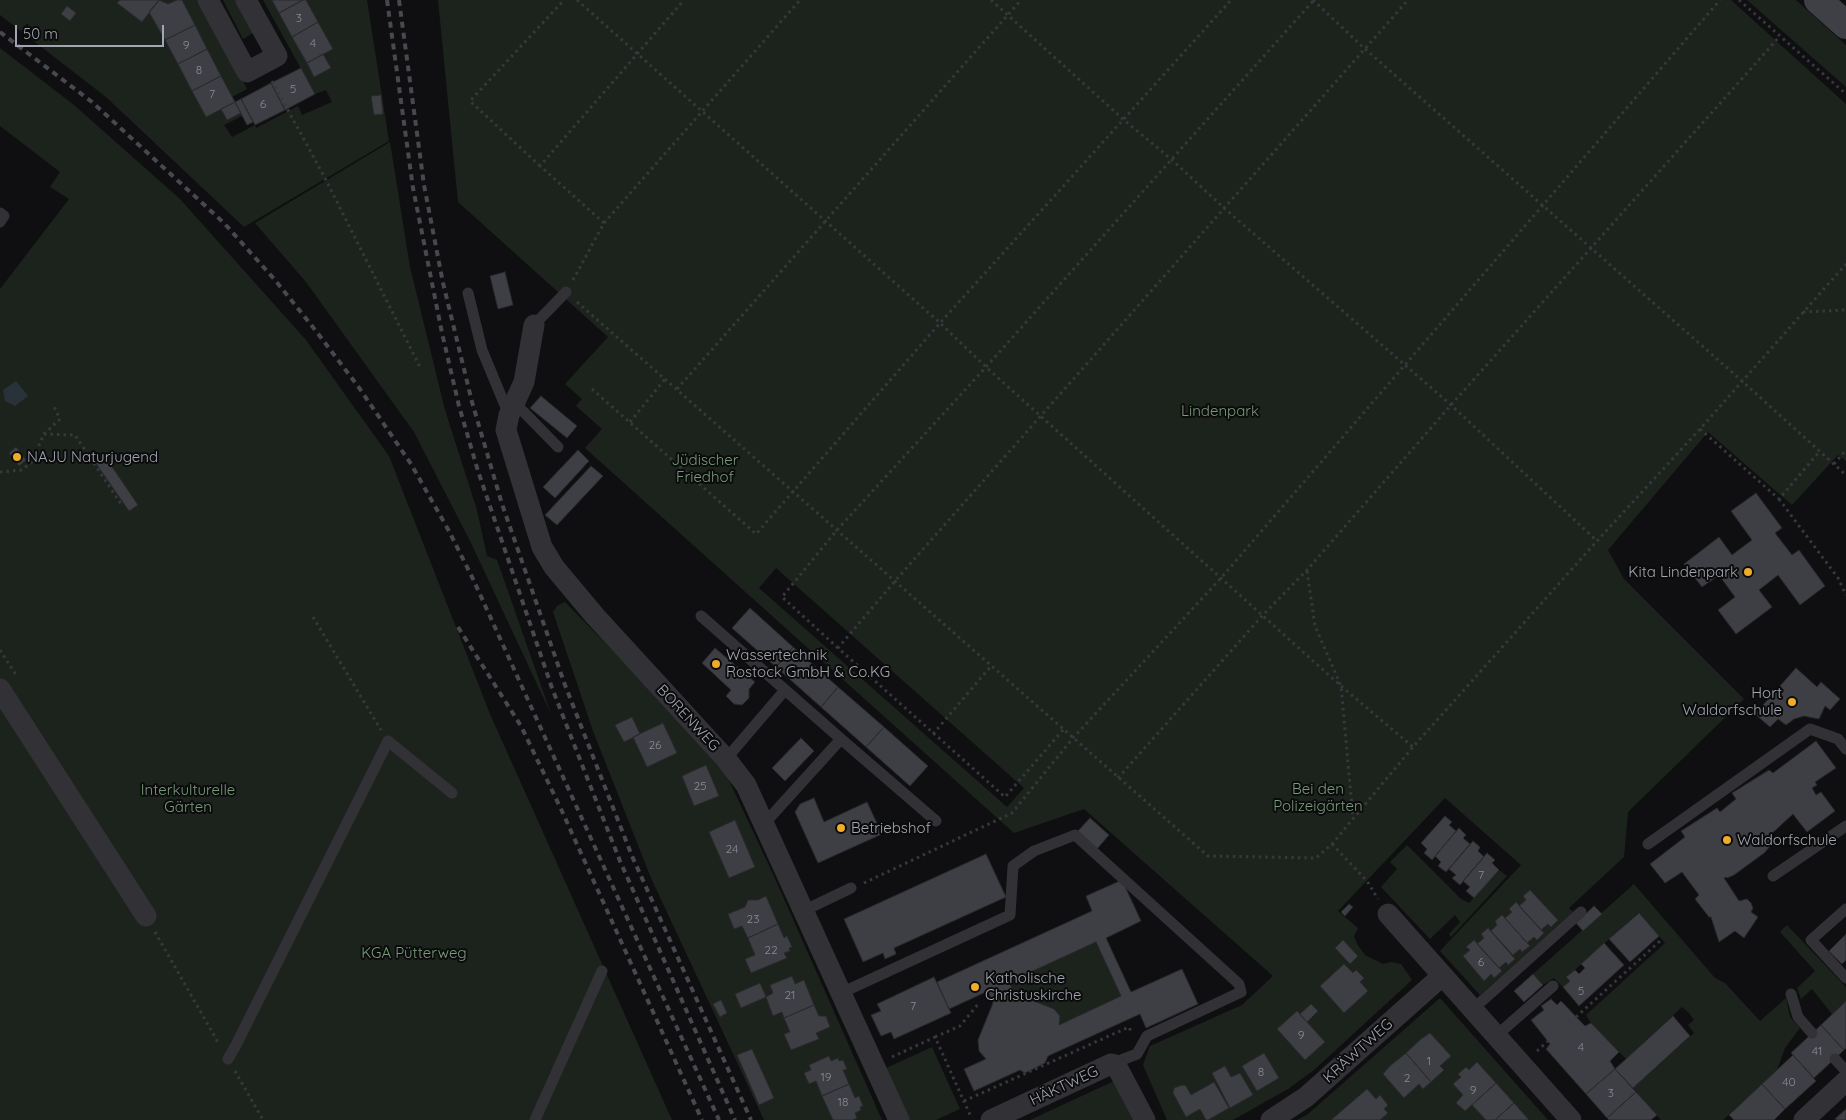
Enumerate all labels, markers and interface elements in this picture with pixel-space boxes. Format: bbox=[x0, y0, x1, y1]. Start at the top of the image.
house number: 3 bbox=[296, 11, 302, 25]
scale bar bbox=[18, 15, 166, 47]
text: 50 m bbox=[23, 24, 58, 43]
house number: 4 bbox=[310, 36, 316, 50]
house number: 9 bbox=[183, 38, 189, 52]
house number: 8 bbox=[196, 63, 202, 77]
house number: 5 bbox=[290, 82, 296, 96]
house number: 7 bbox=[209, 87, 215, 101]
house number: 6 bbox=[260, 97, 266, 111]
park label: Lindenpark bbox=[1181, 402, 1259, 420]
place label: NAJU Naturjugend bbox=[27, 448, 158, 466]
marker: NAJU Naturjugend bbox=[11, 451, 23, 463]
park label: Jüdischer Friedhof bbox=[672, 451, 738, 486]
place label: Kita Lindenpark bbox=[1628, 563, 1738, 581]
marker: Kita Lindenpark bbox=[1742, 566, 1754, 578]
place label: Wassertechnik Rostock GmbH & Co.KG bbox=[726, 646, 890, 681]
marker: Wassertechnik Rostock GmbH & Co.KG bbox=[710, 658, 722, 670]
street label: BORENWEG bbox=[653, 681, 723, 755]
place label: Hort Waldorfschule bbox=[1682, 684, 1782, 719]
marker: Hort Waldorfschule bbox=[1786, 696, 1798, 708]
house number: 26 bbox=[648, 738, 662, 752]
house number: 25 bbox=[693, 779, 707, 793]
park label: Bei den Polizeigärten bbox=[1273, 780, 1363, 815]
park label: Interkulturelle Gärten bbox=[141, 781, 235, 816]
place label: Betriebshof bbox=[851, 819, 931, 837]
marker: Betriebshof bbox=[835, 822, 847, 834]
place label: Waldorfschule bbox=[1737, 831, 1837, 849]
marker: Waldorfschule bbox=[1721, 834, 1733, 846]
house number: 24 bbox=[726, 842, 738, 856]
house number: 7 bbox=[1478, 868, 1484, 882]
house number: 23 bbox=[747, 912, 759, 926]
house number: 22 bbox=[764, 943, 778, 957]
park label: KGA Pütterweg bbox=[361, 944, 467, 962]
house number: 6 bbox=[1478, 955, 1484, 969]
place label: Katholische Christuskirche bbox=[985, 969, 1081, 1004]
marker: Katholische Christuskirche bbox=[969, 981, 981, 993]
house number: 5 bbox=[1578, 984, 1584, 998]
house number: 21 bbox=[784, 988, 796, 1002]
house number: 7 bbox=[910, 999, 916, 1013]
street label: KRÄWTWEG bbox=[1320, 1015, 1396, 1087]
house number: 9 bbox=[1298, 1028, 1304, 1042]
house number: 4 bbox=[1578, 1040, 1584, 1054]
house number: 41 bbox=[1812, 1044, 1822, 1058]
house number: 1 bbox=[1427, 1054, 1431, 1068]
street label: HÄKTWEG bbox=[1027, 1062, 1101, 1110]
house number: 8 bbox=[1258, 1065, 1264, 1079]
house number: 19 bbox=[820, 1070, 832, 1084]
house number: 2 bbox=[1404, 1071, 1410, 1085]
house number: 40 bbox=[1782, 1075, 1796, 1089]
house number: 9 bbox=[1470, 1083, 1476, 1097]
house number: 3 bbox=[1608, 1086, 1614, 1100]
house number: 18 bbox=[838, 1095, 848, 1109]

